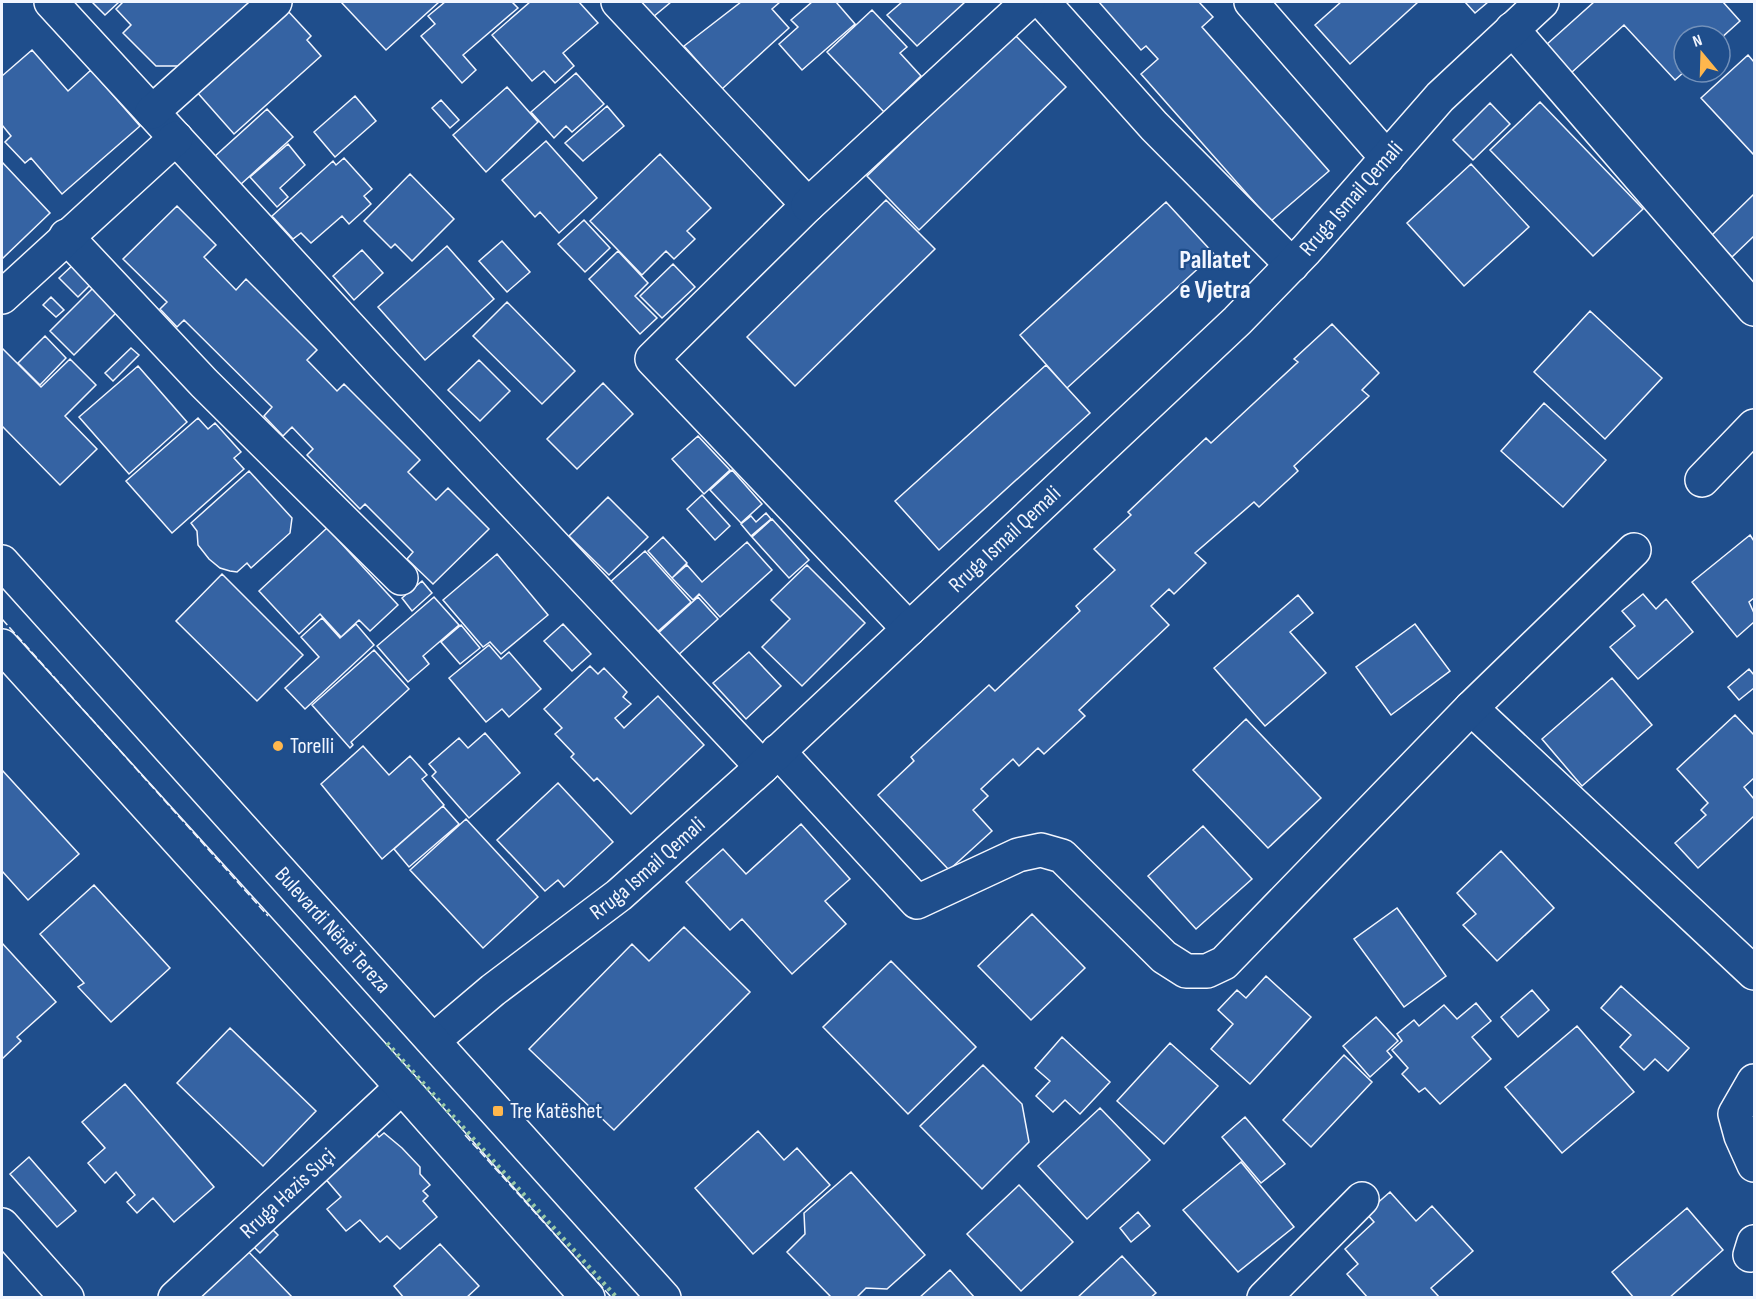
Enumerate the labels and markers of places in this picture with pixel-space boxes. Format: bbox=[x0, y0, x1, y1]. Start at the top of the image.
place label: Torelli bbox=[290, 733, 334, 760]
marker: Torelli bbox=[271, 739, 285, 753]
place label: Tre Katëshet bbox=[510, 1098, 602, 1125]
marker: Tre Katëshet bbox=[491, 1104, 505, 1118]

